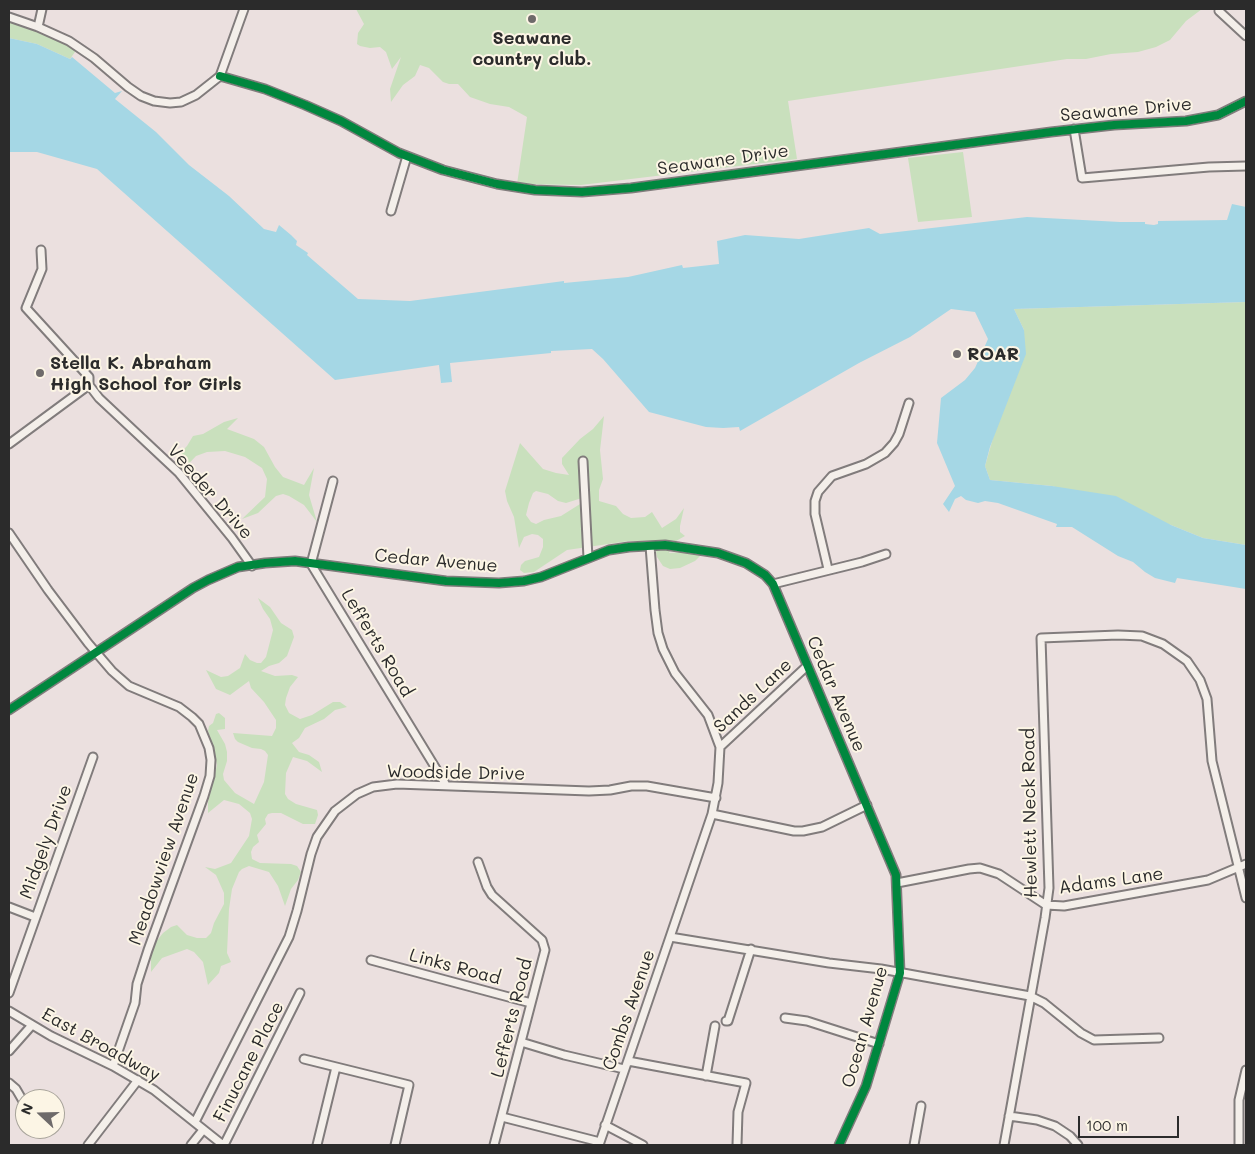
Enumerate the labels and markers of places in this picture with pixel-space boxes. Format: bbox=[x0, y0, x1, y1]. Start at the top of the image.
marker: Seawane country club. bbox=[526, 13, 538, 25]
place label: Seawane country club. bbox=[473, 27, 591, 70]
place label: ROAR bbox=[967, 343, 1019, 365]
marker: ROAR bbox=[951, 348, 963, 360]
place label: Stella K. Abraham High School for Girls bbox=[50, 352, 242, 394]
marker: Stella K. Abraham High School for Girls bbox=[34, 367, 46, 379]

